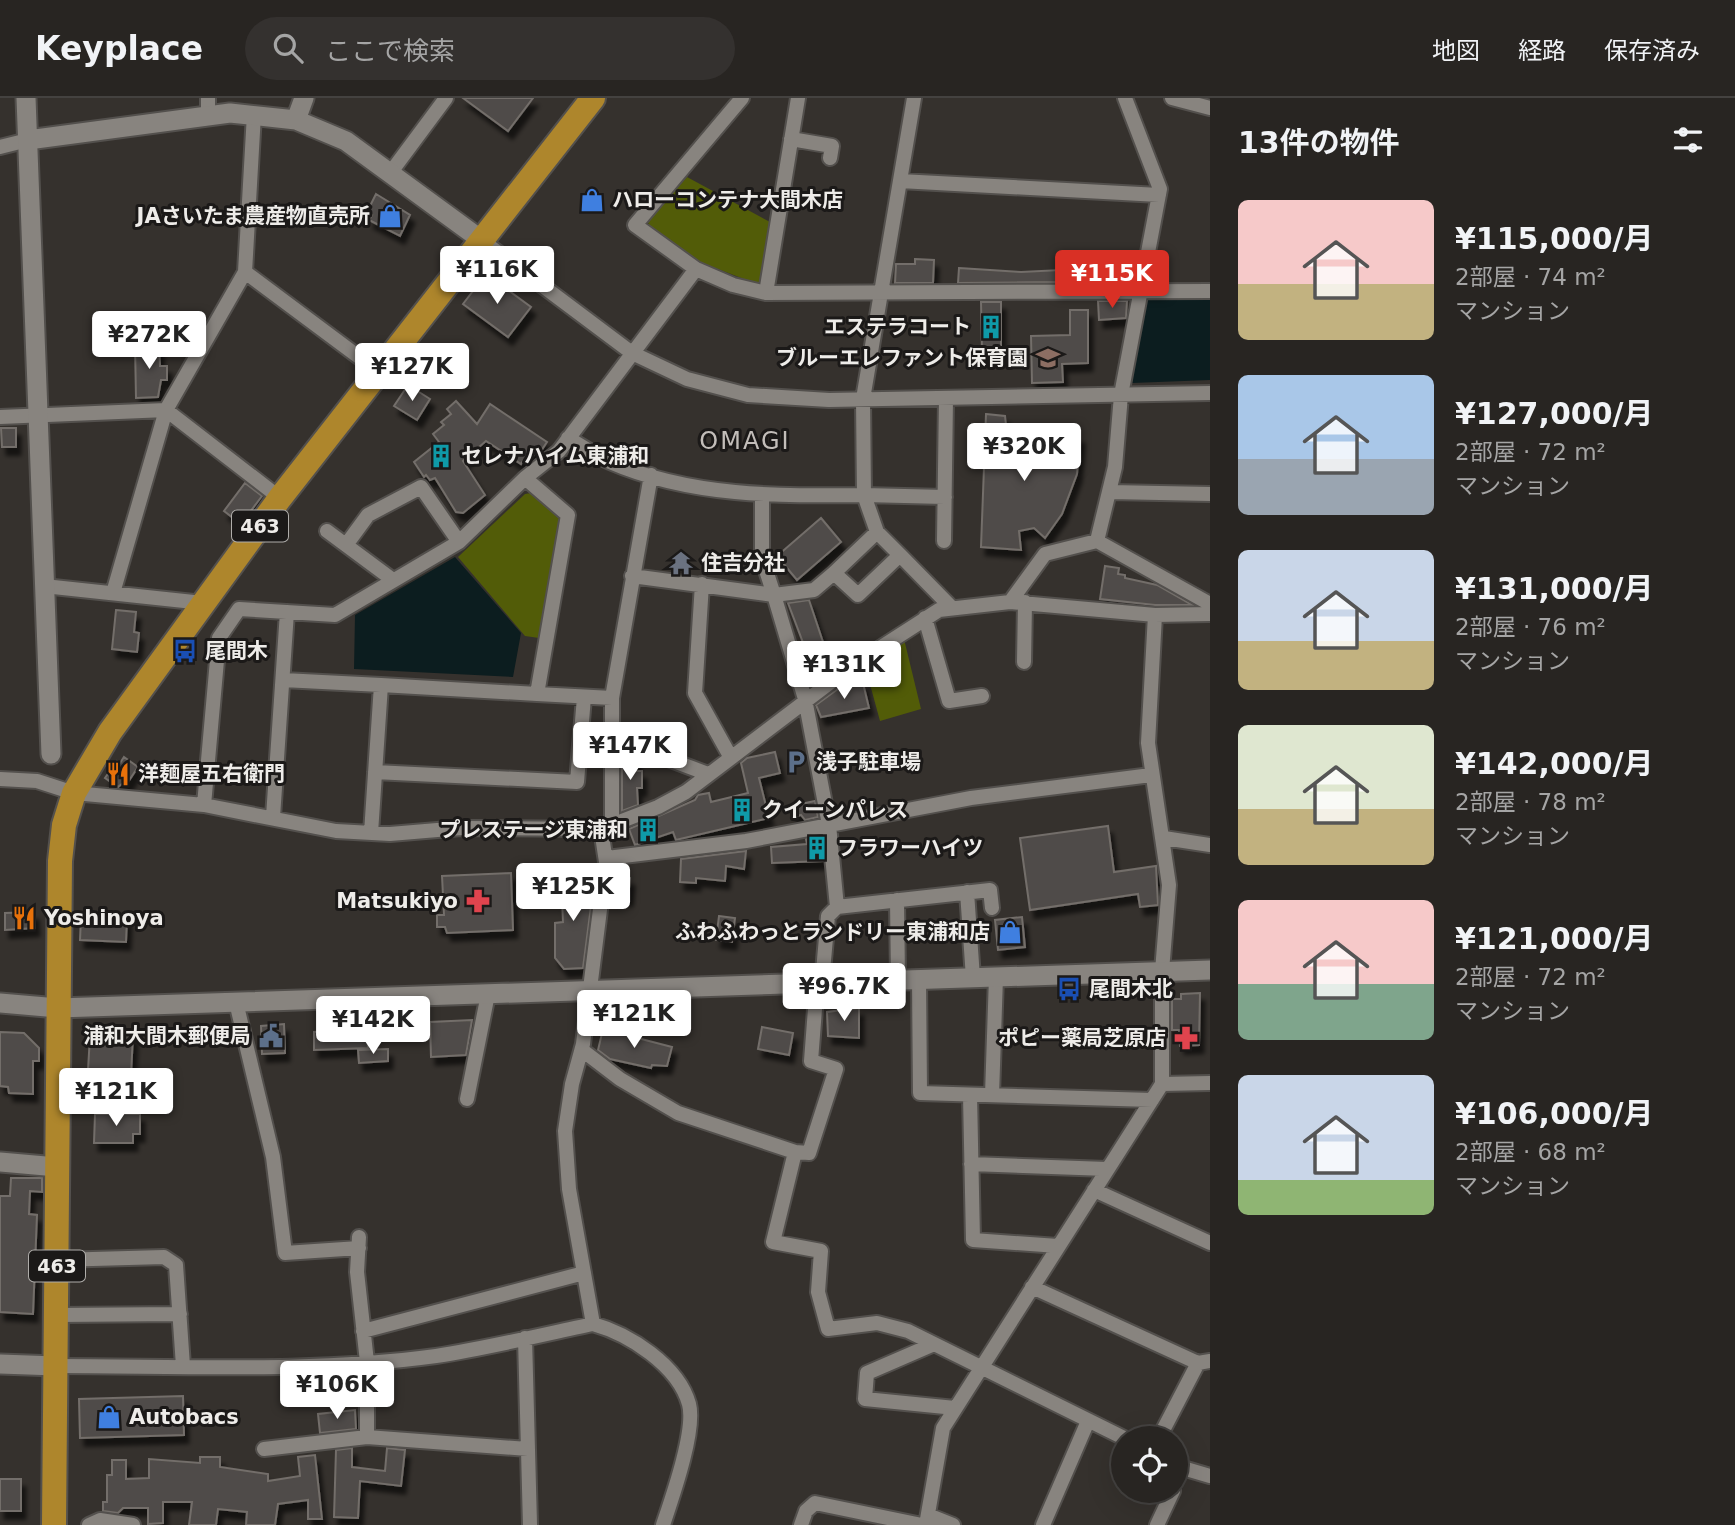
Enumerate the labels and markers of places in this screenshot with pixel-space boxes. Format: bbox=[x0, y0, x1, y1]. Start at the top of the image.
shop icon: ハローコンテナ大間木店 bbox=[578, 186, 606, 214]
place label: ハローコンテナ大間木店 bbox=[612, 188, 843, 212]
shop icon: JAさいたま農産物直売所 bbox=[376, 202, 404, 230]
place label: JAさいたま農産物直売所 bbox=[135, 204, 370, 228]
pin: ¥116K bbox=[448, 246, 546, 306]
pin: ¥115K bbox=[1063, 250, 1161, 310]
pin: ¥272K bbox=[100, 312, 198, 371]
building icon: エステラコート bbox=[977, 313, 1005, 341]
place label: エステラコート bbox=[824, 315, 971, 339]
pin: ¥127K bbox=[363, 344, 461, 403]
school or university icon: ブルーエレファント保育園 bbox=[1034, 344, 1062, 372]
place label: ブルーエレファント保育園 bbox=[776, 346, 1028, 370]
pin: ¥320K bbox=[975, 424, 1073, 483]
building icon: セレナハイム東浦和 bbox=[427, 442, 455, 470]
place label: セレナハイム東浦和 bbox=[461, 444, 649, 468]
temple icon: 住吉分社 bbox=[667, 549, 695, 577]
place label: 住吉分社 bbox=[701, 551, 785, 575]
bus stop icon: 尾間木 bbox=[171, 637, 199, 665]
place label: 尾間木 bbox=[205, 639, 268, 663]
pin: ¥131K bbox=[795, 642, 893, 701]
pin: ¥147K bbox=[581, 722, 679, 782]
parking icon: 浅子駐車場 bbox=[782, 748, 810, 776]
place label: 浅子駐車場 bbox=[816, 750, 921, 774]
restaurant icon: 洋麺屋五右衛門 bbox=[104, 760, 132, 788]
place label: 洋麺屋五右衛門 bbox=[138, 762, 285, 786]
building icon: クイーンパレス bbox=[728, 796, 756, 824]
place label: クイーンパレス bbox=[762, 798, 908, 822]
building icon: プレステージ東浦和 bbox=[634, 816, 662, 844]
place label: プレステージ東浦和 bbox=[439, 818, 628, 842]
building icon: フラワーハイツ bbox=[803, 834, 831, 862]
place label: フラワーハイツ bbox=[837, 836, 983, 860]
pin: ¥125K bbox=[524, 864, 622, 923]
pharmacy icon: Matsukiyo bbox=[464, 887, 492, 915]
place label: Matsukiyo bbox=[336, 889, 458, 913]
restaurant icon: Yoshinoya bbox=[10, 904, 38, 932]
place label: Yoshinoya bbox=[43, 906, 164, 930]
shop icon: ふわふわっとランドリー東浦和店 bbox=[996, 918, 1024, 946]
place label: ふわふわっとランドリー東浦和店 bbox=[675, 920, 990, 944]
pin: ¥96.7K bbox=[787, 964, 901, 1023]
bus stop icon: 尾間木北 bbox=[1055, 975, 1083, 1003]
place label: 尾間木北 bbox=[1089, 977, 1173, 1001]
pin: ¥121K bbox=[585, 990, 683, 1050]
pin: ¥142K bbox=[324, 996, 422, 1056]
public building icon: 浦和大間木郵便局 bbox=[257, 1022, 285, 1050]
place label: 浦和大間木郵便局 bbox=[83, 1024, 251, 1048]
pharmacy icon: ポピー薬局芝原店 bbox=[1172, 1024, 1200, 1052]
place label: ポピー薬局芝原店 bbox=[998, 1026, 1166, 1050]
pin: ¥121K bbox=[67, 1068, 165, 1128]
pin: ¥106K bbox=[288, 1362, 386, 1421]
shop icon: Autobacs bbox=[95, 1403, 123, 1431]
place label: Autobacs bbox=[129, 1405, 239, 1429]

